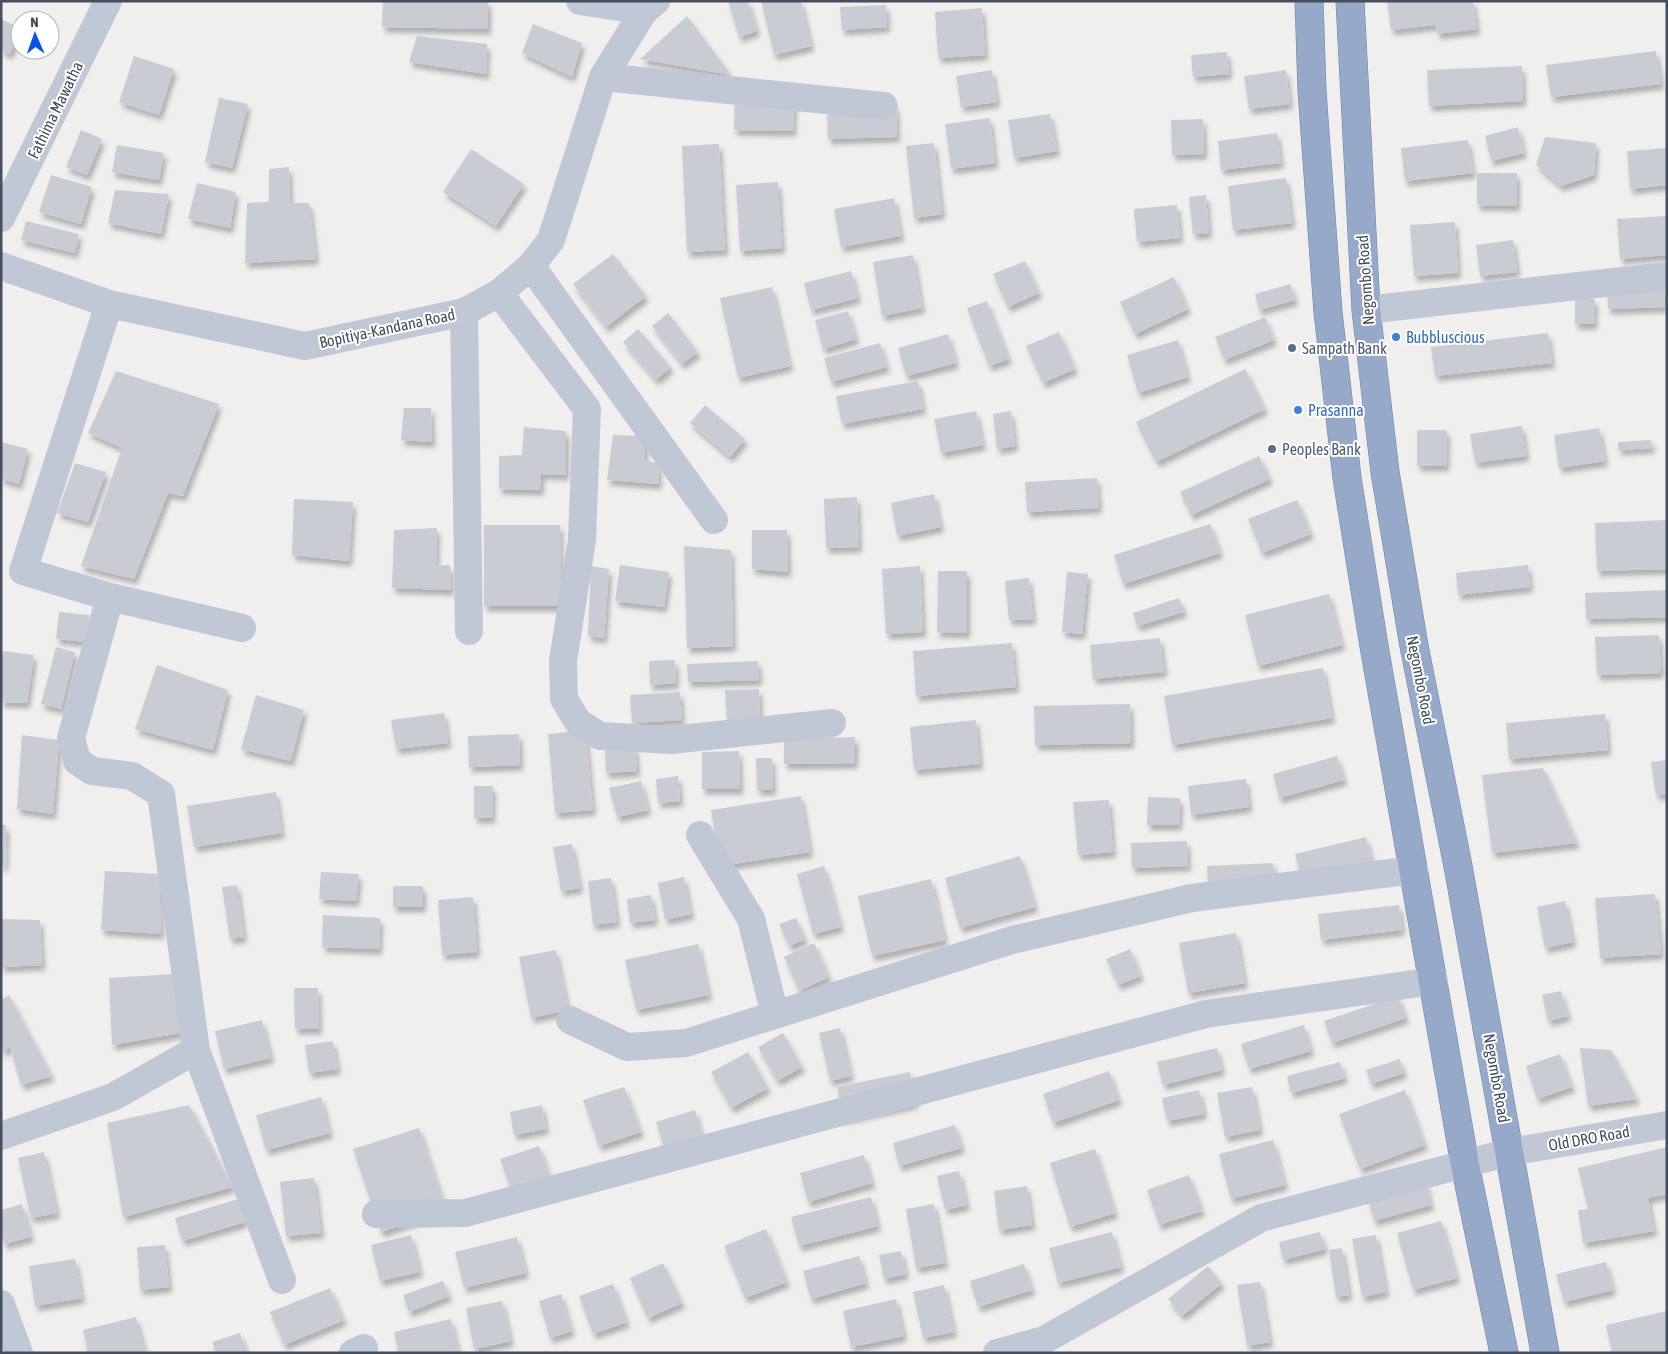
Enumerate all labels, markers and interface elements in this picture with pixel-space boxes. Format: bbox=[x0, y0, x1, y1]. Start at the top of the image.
north arrow bbox=[10, 10, 60, 60]
text: N bbox=[30, 14, 39, 30]
street label: Fathima Mawatha bbox=[24, 59, 86, 161]
street label: Negombo Road bbox=[1353, 234, 1378, 326]
street label: Bopitiya-Kandana Road bbox=[318, 305, 457, 352]
place label: Bubbluscious bbox=[1406, 328, 1485, 346]
marker: Bubbluscious bbox=[1390, 331, 1402, 343]
place label: Sampath Bank bbox=[1302, 339, 1387, 358]
marker: Sampath Bank bbox=[1286, 342, 1298, 354]
place label: Prasanna bbox=[1308, 401, 1364, 419]
marker: Prasanna bbox=[1292, 404, 1304, 416]
place label: Peoples Bank bbox=[1282, 440, 1361, 459]
marker: Peoples Bank bbox=[1266, 443, 1278, 455]
street label: Negombo Road bbox=[1403, 634, 1438, 726]
street label: Negombo Road bbox=[1479, 1032, 1514, 1124]
street label: Old DRO Road bbox=[1547, 1122, 1631, 1154]

